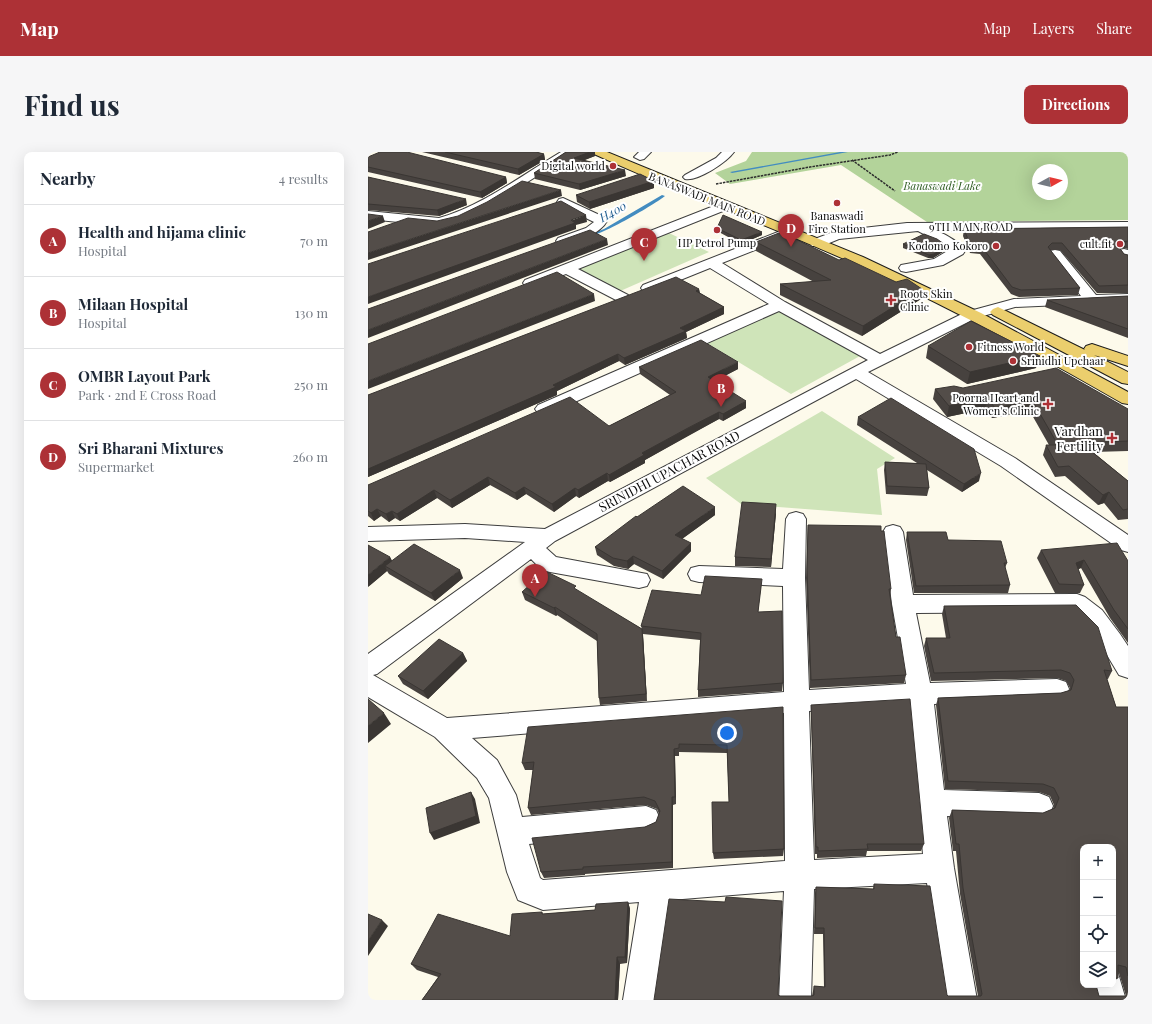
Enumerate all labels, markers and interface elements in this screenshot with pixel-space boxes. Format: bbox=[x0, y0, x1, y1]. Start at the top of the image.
text: Map bbox=[20, 15, 59, 41]
text: Map bbox=[983, 19, 1011, 38]
text: Layers bbox=[1033, 19, 1074, 38]
text: Share bbox=[1096, 19, 1132, 38]
button: Directions bbox=[1024, 85, 1128, 124]
text: Find us bbox=[24, 86, 120, 123]
place label: Digital world bbox=[541, 158, 606, 173]
marker: Digital world bbox=[608, 161, 618, 171]
north arrow bbox=[1032, 164, 1068, 200]
text: Nearby bbox=[40, 167, 95, 189]
street label: BANASWADI MAIN ROAD bbox=[647, 168, 768, 229]
text: 4 results bbox=[279, 170, 328, 187]
park label: Banaswadi Lake bbox=[903, 178, 981, 193]
water label: H400 bbox=[595, 197, 629, 226]
marker: Banaswadi Fire Station bbox=[832, 198, 842, 208]
place label: Banaswadi Fire Station bbox=[808, 208, 866, 236]
pin: D bbox=[778, 214, 804, 247]
street label: 9TH MAIN ROAD bbox=[929, 219, 1013, 234]
text: Health and hijama clinic bbox=[78, 222, 246, 242]
marker: HP Petrol Pump bbox=[712, 225, 722, 235]
pin: C bbox=[631, 228, 657, 261]
text: A bbox=[49, 232, 57, 249]
text: 70 m bbox=[300, 232, 328, 249]
place label: HP Petrol Pump bbox=[678, 235, 756, 250]
place label: cult.fit bbox=[1080, 236, 1112, 251]
place label: Kodomo Kokoro bbox=[908, 238, 988, 253]
marker: cult.fit bbox=[1115, 239, 1125, 249]
marker: Kodomo Kokoro bbox=[991, 241, 1001, 251]
text: Hospital bbox=[78, 242, 127, 259]
place label: Roots Skin Clinic bbox=[900, 286, 953, 314]
text: Milaan Hospital bbox=[78, 294, 188, 314]
marker: Roots Skin Clinic bbox=[885, 294, 897, 306]
text: B bbox=[49, 304, 57, 321]
text: 130 m bbox=[295, 304, 328, 321]
text: Hospital bbox=[78, 314, 127, 331]
place label: Fitness World bbox=[977, 339, 1045, 354]
marker: Fitness World bbox=[964, 342, 974, 352]
place label: Srinidhi Upchaar bbox=[1021, 353, 1105, 368]
marker: Srinidhi Upchaar bbox=[1008, 356, 1018, 366]
text: OMBR Layout Park bbox=[78, 366, 211, 386]
pin: B bbox=[708, 374, 734, 407]
text: C bbox=[48, 376, 58, 393]
text: 250 m bbox=[294, 376, 328, 393]
text: Park · 2nd E Cross Road bbox=[78, 386, 216, 403]
place label: Poorna Heart and Women's Clinic bbox=[952, 390, 1040, 418]
marker: Poorna Heart and Women's Clinic bbox=[1042, 398, 1054, 410]
place label: Vardhan Fertility bbox=[1053, 422, 1103, 454]
street label: SRINIDHI UPACHAR ROAD bbox=[595, 426, 742, 515]
marker: Vardhan Fertility bbox=[1106, 432, 1118, 444]
text: Sri Bharani Mixtures bbox=[78, 438, 223, 458]
text: D bbox=[48, 448, 58, 465]
text: 260 m bbox=[292, 448, 328, 465]
text: Supermarket bbox=[78, 458, 154, 475]
pin: A bbox=[522, 564, 548, 597]
your location bbox=[717, 723, 737, 743]
map controls bbox=[1080, 844, 1116, 988]
button: + bbox=[1080, 844, 1116, 880]
button: − bbox=[1080, 880, 1116, 916]
button: locate bbox=[1080, 916, 1116, 952]
button: layers bbox=[1080, 952, 1116, 988]

